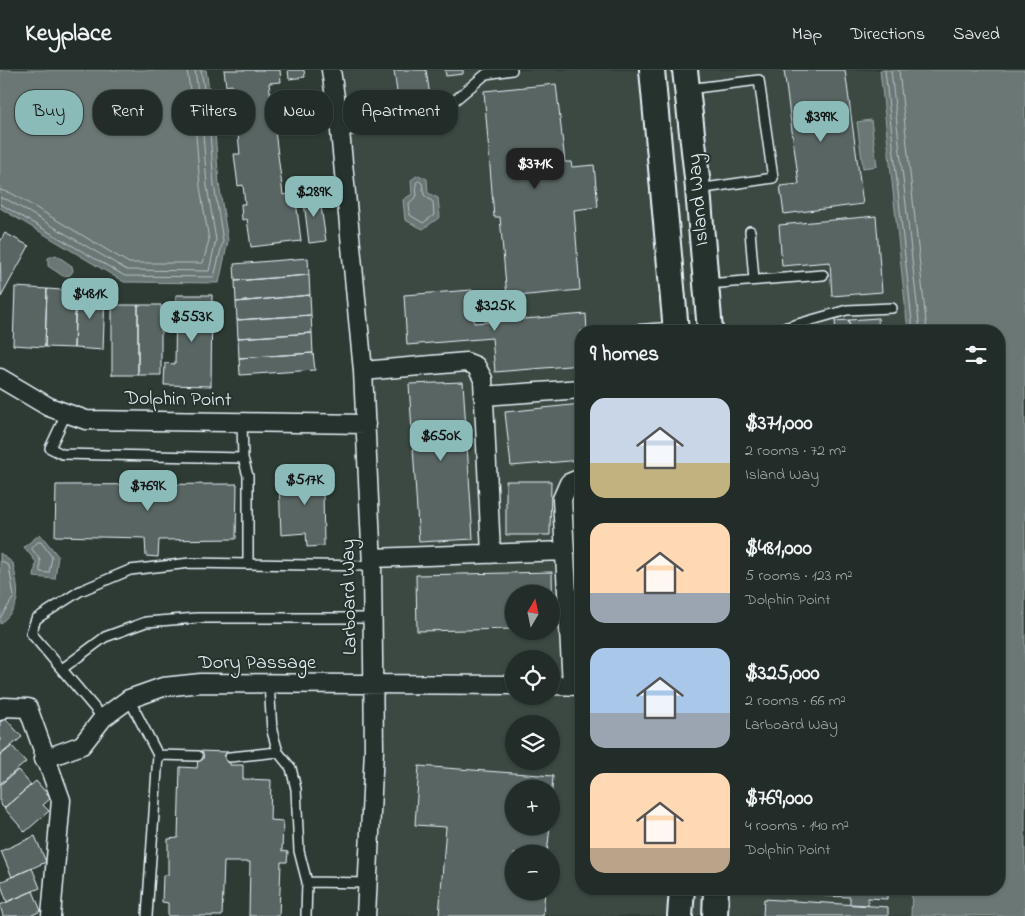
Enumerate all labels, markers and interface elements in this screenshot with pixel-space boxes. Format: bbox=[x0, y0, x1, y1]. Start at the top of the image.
text: Keyplace bbox=[25, 17, 111, 52]
text: Map bbox=[792, 22, 822, 48]
text: Directions bbox=[850, 22, 925, 48]
text: Saved bbox=[953, 22, 1000, 48]
chip: Buy bbox=[15, 90, 83, 135]
chip: Rent bbox=[93, 90, 162, 135]
chip: Filters bbox=[172, 90, 255, 135]
chip: New bbox=[265, 90, 333, 135]
chip: Apartment bbox=[343, 90, 458, 135]
pin: $399K bbox=[786, 100, 856, 143]
text: $399K bbox=[804, 105, 838, 129]
pin: $371K bbox=[500, 148, 570, 190]
text: $371K bbox=[517, 152, 553, 176]
street label: Island Way bbox=[681, 153, 717, 247]
pin: $289K bbox=[279, 176, 349, 218]
text: $289K bbox=[296, 180, 332, 204]
pin: $481K bbox=[55, 278, 125, 320]
text: $481K bbox=[72, 282, 108, 306]
pin: $325K bbox=[460, 290, 530, 332]
text: $325K bbox=[474, 294, 516, 318]
pin: $553K bbox=[157, 300, 227, 343]
text: $553K bbox=[171, 305, 213, 329]
text: 9 homes bbox=[590, 340, 659, 370]
icon: filters bbox=[962, 341, 990, 369]
street label: Dolphin Point bbox=[123, 385, 232, 415]
text: $371,000 bbox=[745, 409, 813, 439]
icon: home bbox=[630, 418, 690, 478]
pin: $650K bbox=[406, 420, 476, 462]
text: $650K bbox=[421, 424, 461, 448]
text: 2 rooms · 72 m² bbox=[745, 439, 846, 463]
text: Island Way bbox=[745, 463, 819, 487]
pin: $517K bbox=[270, 464, 340, 506]
text: $517K bbox=[286, 468, 324, 492]
pin: $769K bbox=[113, 470, 183, 512]
text: $769K bbox=[130, 474, 166, 498]
text: $481,000 bbox=[745, 534, 812, 564]
street label: Larboard Way bbox=[334, 539, 366, 655]
icon: home bbox=[630, 543, 690, 603]
text: 5 rooms · 123 m² bbox=[745, 564, 853, 588]
north arrow bbox=[505, 585, 560, 640]
map controls bbox=[505, 585, 560, 900]
text: Dolphin Point bbox=[745, 588, 831, 612]
street label: Dory Passage bbox=[197, 649, 316, 679]
button: locate bbox=[505, 650, 560, 705]
text: $325,000 bbox=[745, 659, 820, 689]
icon: home bbox=[630, 668, 690, 728]
text: 2 rooms · 66 m² bbox=[745, 689, 846, 713]
text: Larboard Way bbox=[745, 713, 838, 737]
button: layers bbox=[505, 715, 560, 770]
button: + bbox=[505, 780, 560, 835]
text: $769,000 bbox=[745, 784, 813, 814]
icon: home bbox=[630, 793, 690, 853]
text: 4 rooms · 140 m² bbox=[745, 814, 849, 838]
text: Dolphin Point bbox=[745, 838, 831, 862]
button: − bbox=[505, 845, 560, 900]

